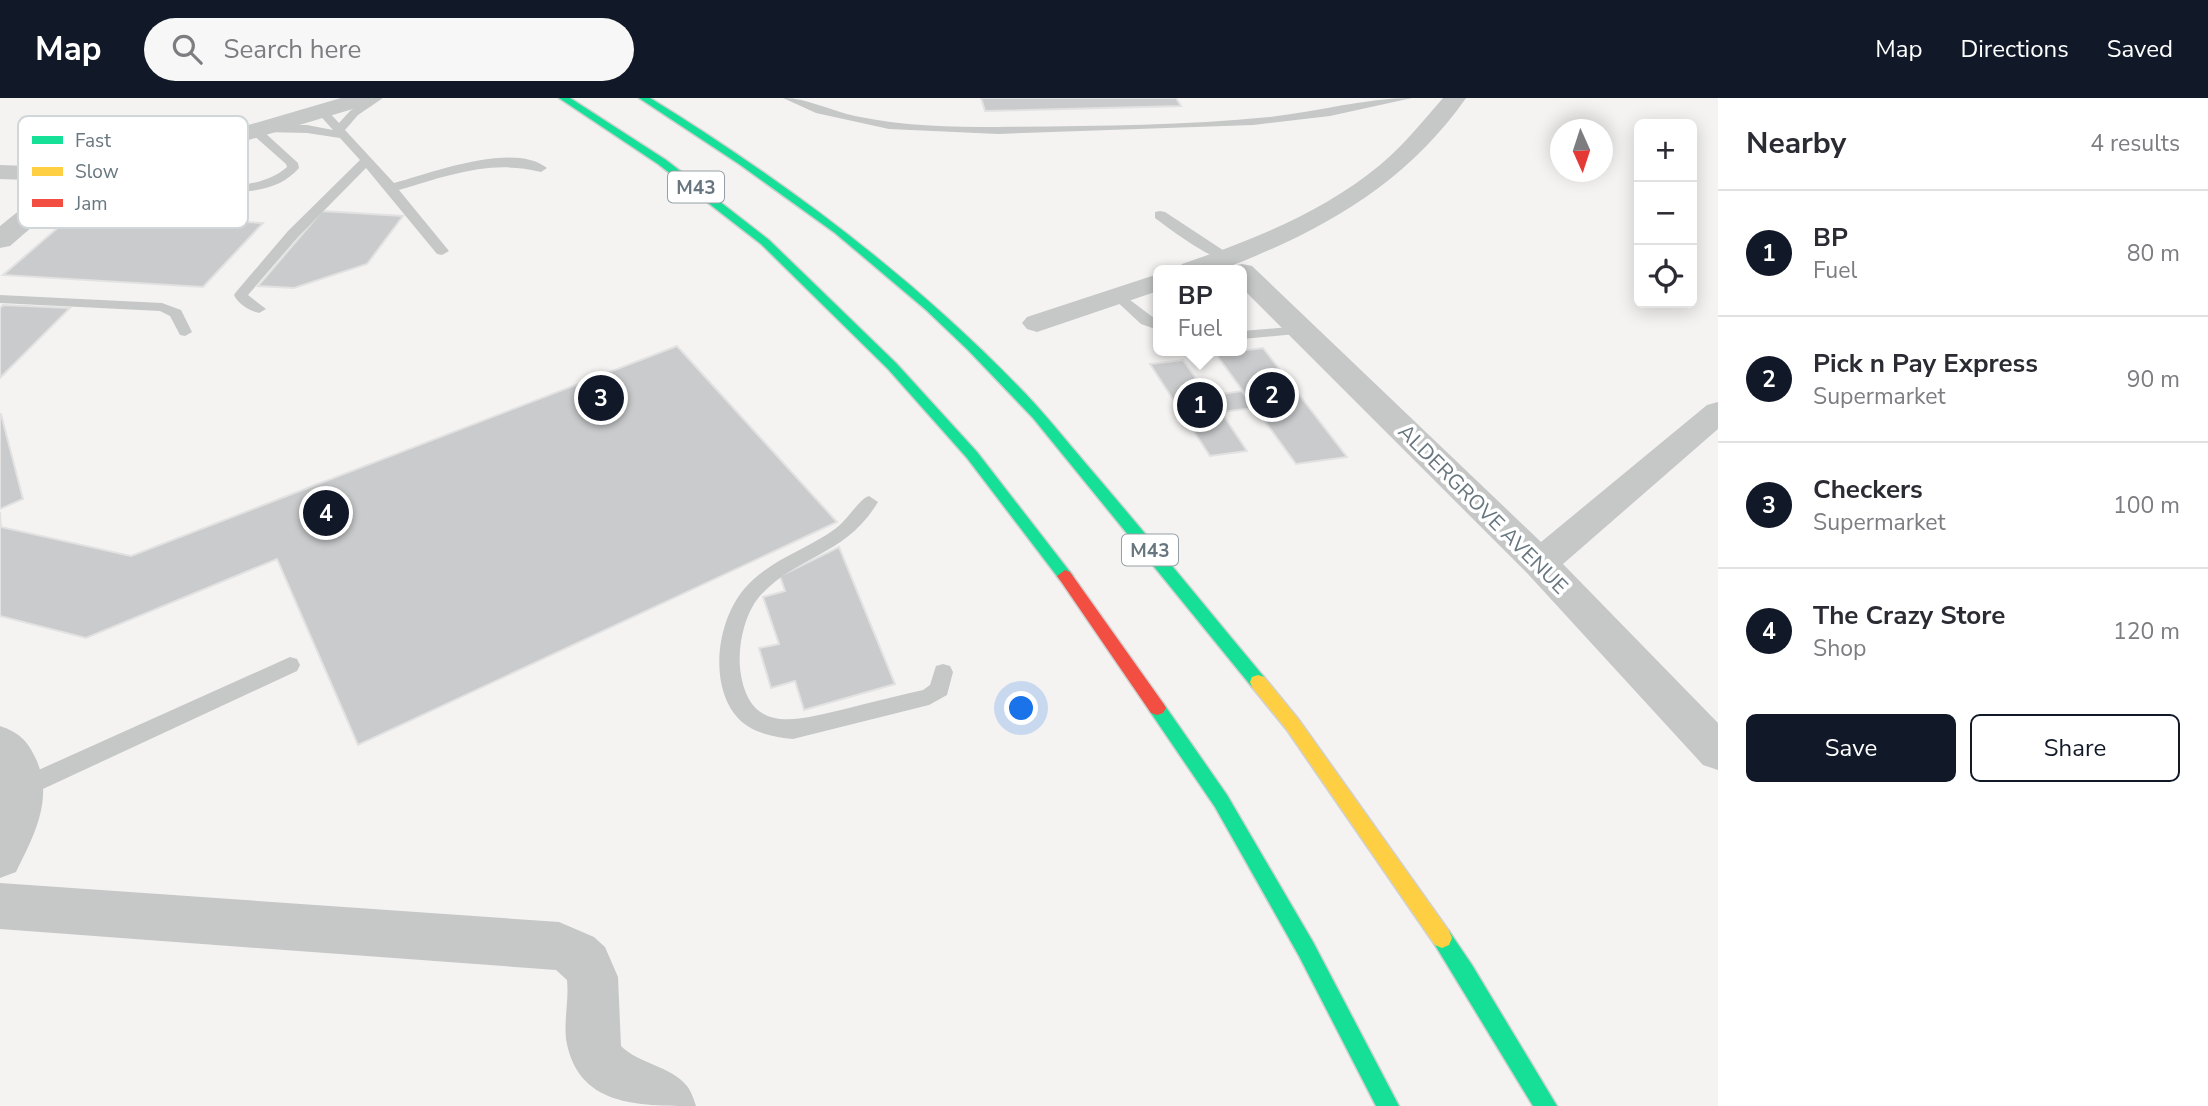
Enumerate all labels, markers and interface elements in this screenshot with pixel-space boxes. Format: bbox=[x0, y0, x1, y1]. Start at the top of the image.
search box bbox=[144, 18, 634, 81]
text: Map bbox=[35, 27, 102, 72]
icon: search bbox=[168, 30, 206, 68]
text: Search here bbox=[224, 32, 361, 67]
text: Map bbox=[1875, 33, 1922, 65]
text: Directions bbox=[1960, 33, 2069, 65]
text: Saved bbox=[2107, 33, 2173, 65]
legend bbox=[18, 116, 248, 228]
north arrow bbox=[1550, 119, 1613, 182]
map controls bbox=[1634, 119, 1697, 308]
button: + bbox=[1634, 119, 1697, 182]
text: Nearby bbox=[1746, 123, 1846, 164]
text: Fast bbox=[75, 128, 111, 154]
text: 4 results bbox=[2090, 128, 2180, 159]
text: Slow bbox=[75, 159, 119, 185]
road number: M43 bbox=[668, 172, 724, 202]
button: − bbox=[1634, 182, 1697, 245]
text: Jam bbox=[74, 191, 108, 217]
text: BP bbox=[1813, 220, 1848, 255]
text: 1 bbox=[1762, 238, 1776, 269]
text: 80 m bbox=[2127, 238, 2180, 269]
button: locate bbox=[1634, 245, 1697, 308]
text: Fuel bbox=[1813, 255, 1857, 286]
popup bbox=[1153, 265, 1247, 356]
text: BP bbox=[1178, 278, 1213, 313]
text: Fuel bbox=[1178, 313, 1222, 344]
text: Pick n Pay Express bbox=[1813, 346, 2038, 381]
text: 2 bbox=[1762, 364, 1776, 395]
text: 90 m bbox=[2127, 364, 2180, 395]
pin: 2 bbox=[1249, 369, 1295, 421]
pin: 3 bbox=[578, 372, 624, 424]
pin: 1 bbox=[1177, 379, 1223, 431]
text: Supermarket bbox=[1813, 381, 1946, 412]
street label: ALDERGROVE AVENUE bbox=[1392, 418, 1574, 600]
text: Checkers bbox=[1813, 472, 1923, 507]
pin: 4 bbox=[303, 487, 349, 539]
text: 3 bbox=[1762, 490, 1776, 521]
text: 100 m bbox=[2113, 490, 2180, 521]
text: Supermarket bbox=[1813, 507, 1946, 538]
road number: M43 bbox=[1122, 534, 1178, 565]
text: The Crazy Store bbox=[1813, 598, 2005, 633]
text: 4 bbox=[1762, 616, 1776, 647]
text: 120 m bbox=[2113, 616, 2180, 647]
text: Shop bbox=[1813, 633, 1866, 664]
your location bbox=[1004, 691, 1038, 725]
button: Save bbox=[1746, 714, 1956, 782]
button: Share bbox=[1970, 714, 2180, 782]

